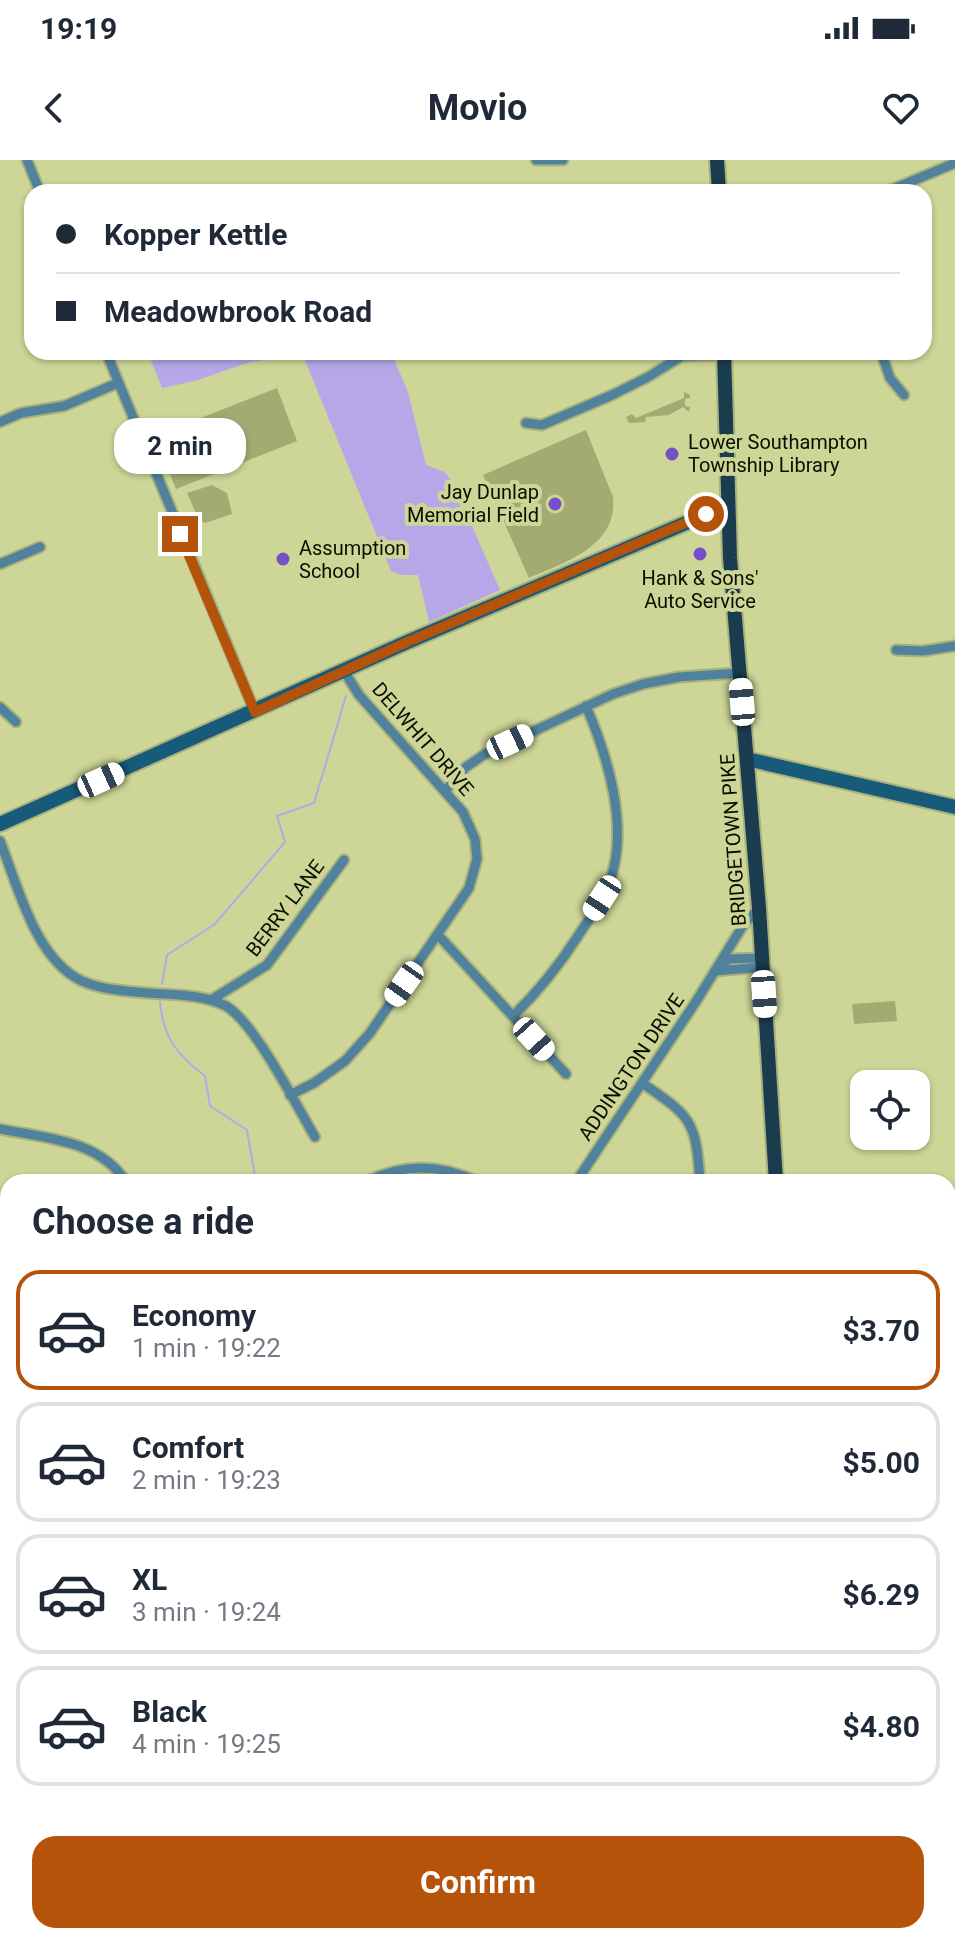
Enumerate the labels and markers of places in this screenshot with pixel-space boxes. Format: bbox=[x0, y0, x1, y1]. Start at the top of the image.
place label: Lower Southampton Township Library bbox=[688, 430, 868, 477]
marker: Lower Southampton Township Library bbox=[663, 445, 681, 463]
place label: Jay Dunlap Memorial Field bbox=[407, 480, 539, 527]
marker: Jay Dunlap Memorial Field bbox=[546, 495, 564, 513]
place label: Assumption School bbox=[299, 536, 406, 583]
marker: Hank & Sons' Auto Service bbox=[691, 545, 709, 563]
marker: Assumption School bbox=[274, 550, 292, 568]
place label: Hank & Sons' Auto Service bbox=[642, 566, 758, 613]

